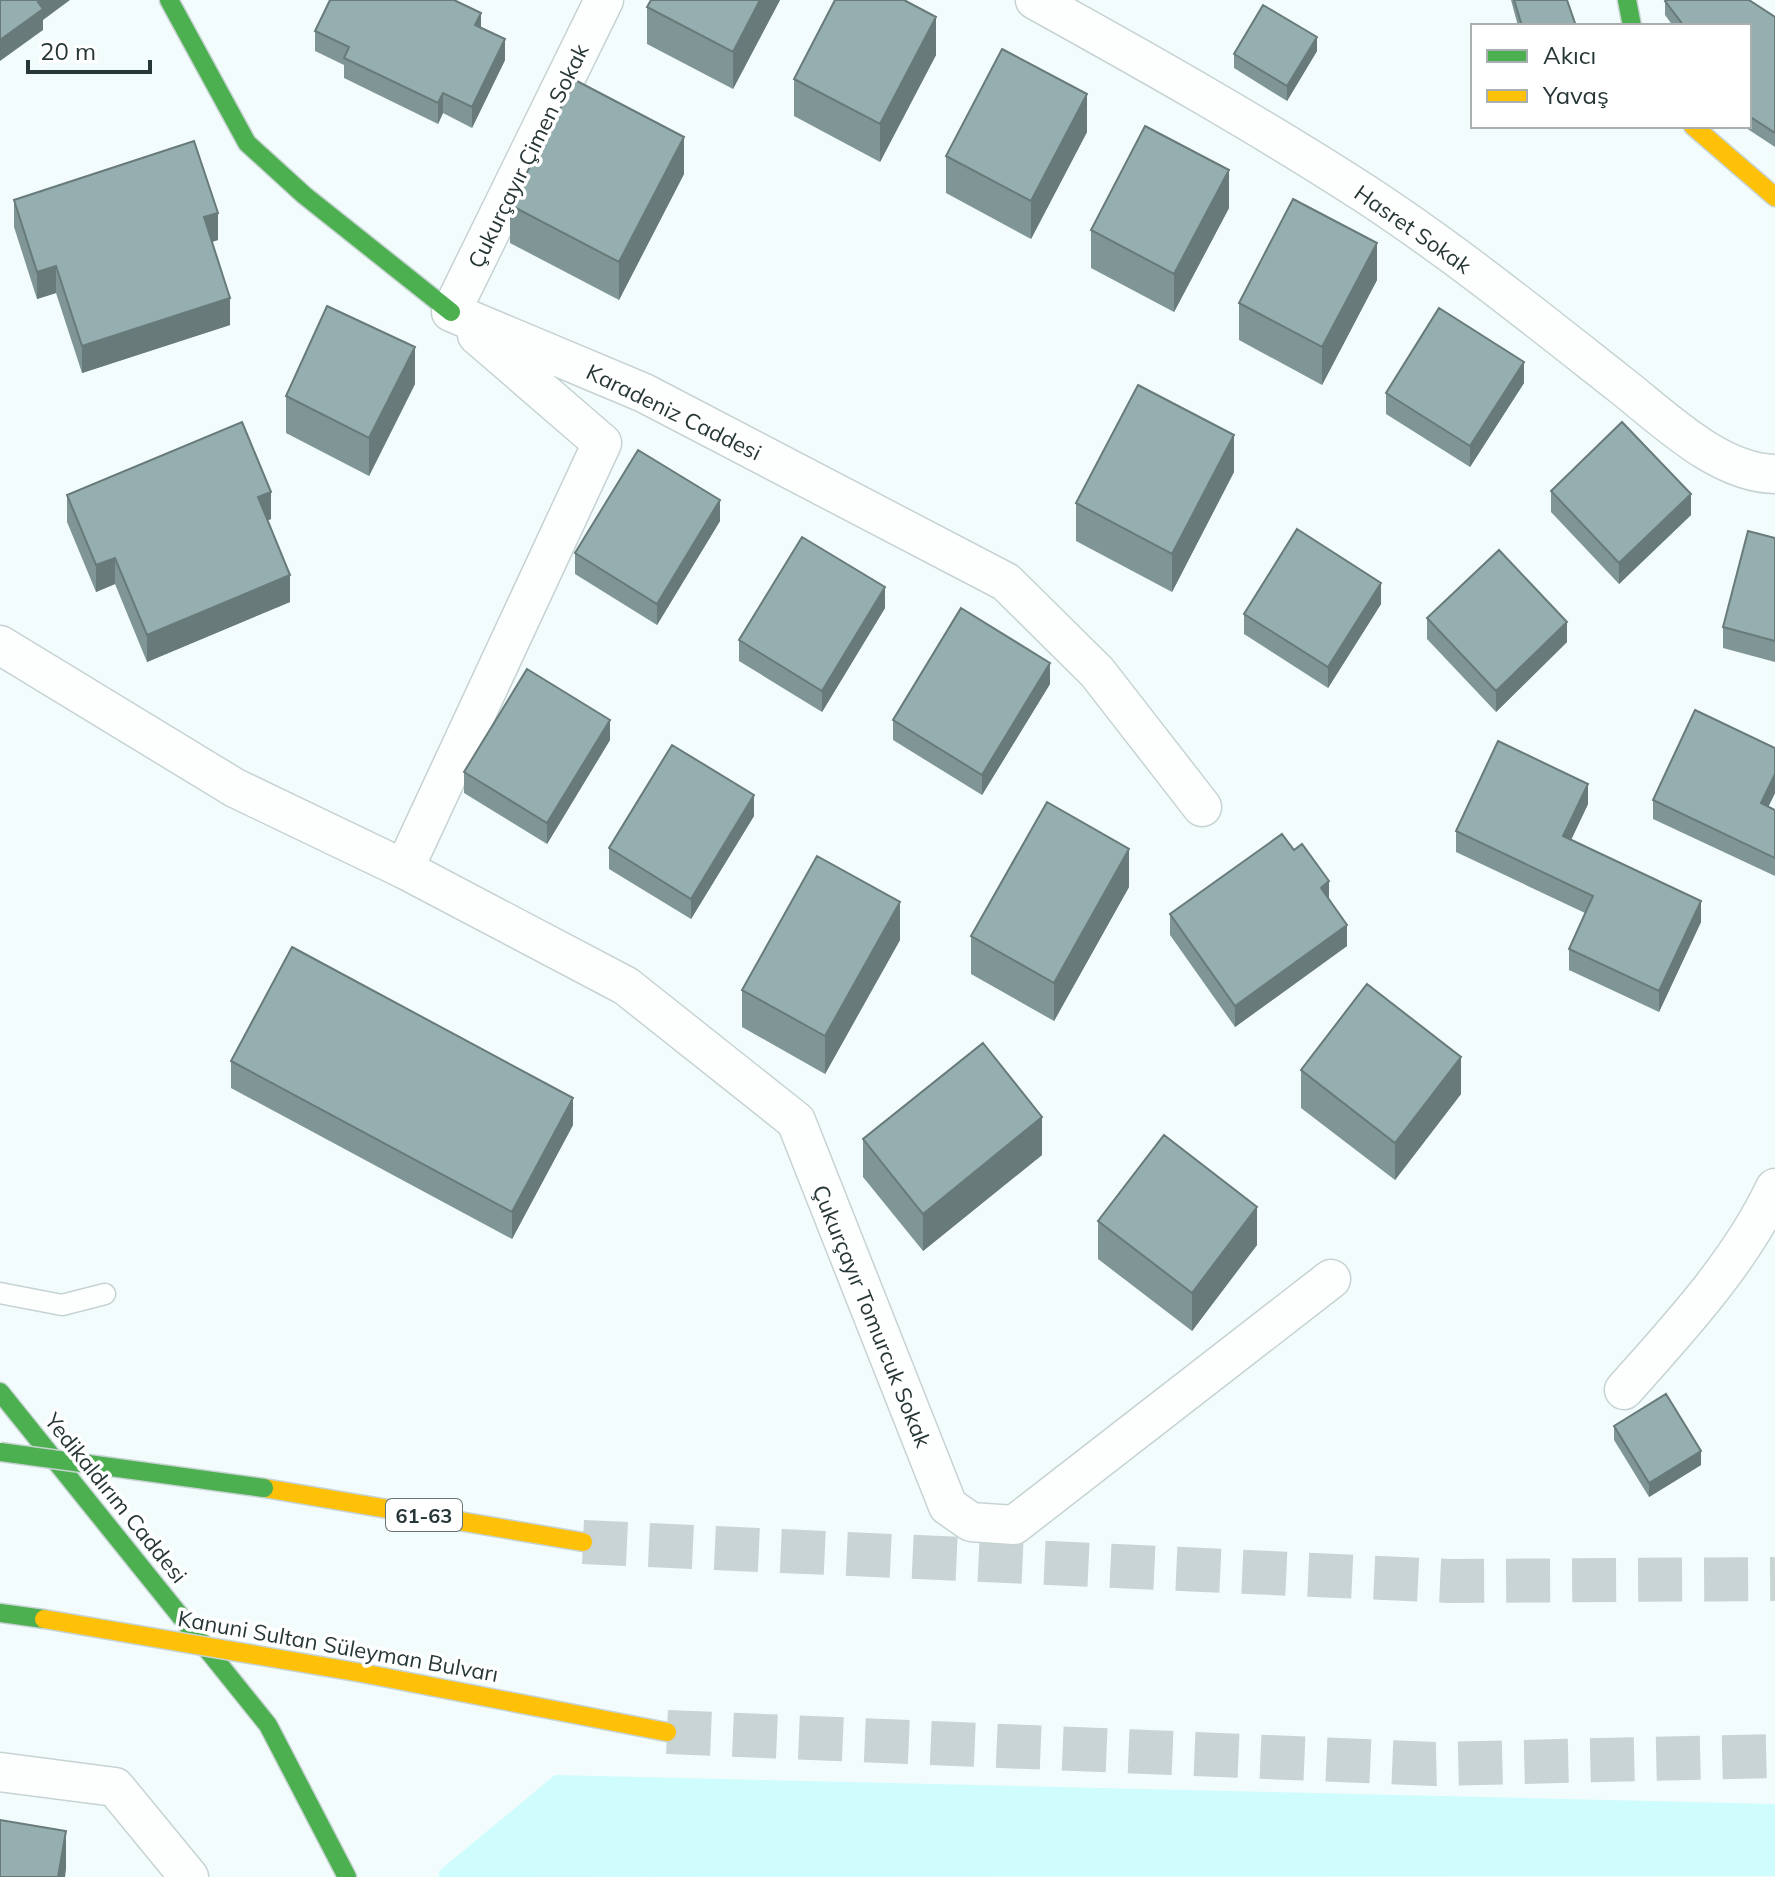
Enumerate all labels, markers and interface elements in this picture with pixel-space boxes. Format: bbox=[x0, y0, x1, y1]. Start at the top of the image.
scale bar bbox=[28, 24, 150, 74]
legend bbox=[1471, 24, 1751, 128]
text: 20 m bbox=[40, 36, 96, 66]
street label: Çukurçayır Çimen Sokak bbox=[461, 39, 595, 273]
text: Akıcı bbox=[1543, 40, 1596, 70]
text: Yavaş bbox=[1542, 80, 1609, 110]
street label: Hasret Sokak bbox=[1349, 178, 1477, 280]
street label: Karadeniz Caddesi bbox=[582, 358, 766, 466]
street label: Çukurçayır Tomurcuk Sokak bbox=[806, 1181, 938, 1452]
street label: Yedikaldırım Caddesi bbox=[38, 1406, 193, 1589]
road number: 61-63 bbox=[386, 1499, 462, 1531]
street label: Kanuni Sultan Süleyman Bulvarı bbox=[176, 1604, 500, 1688]

